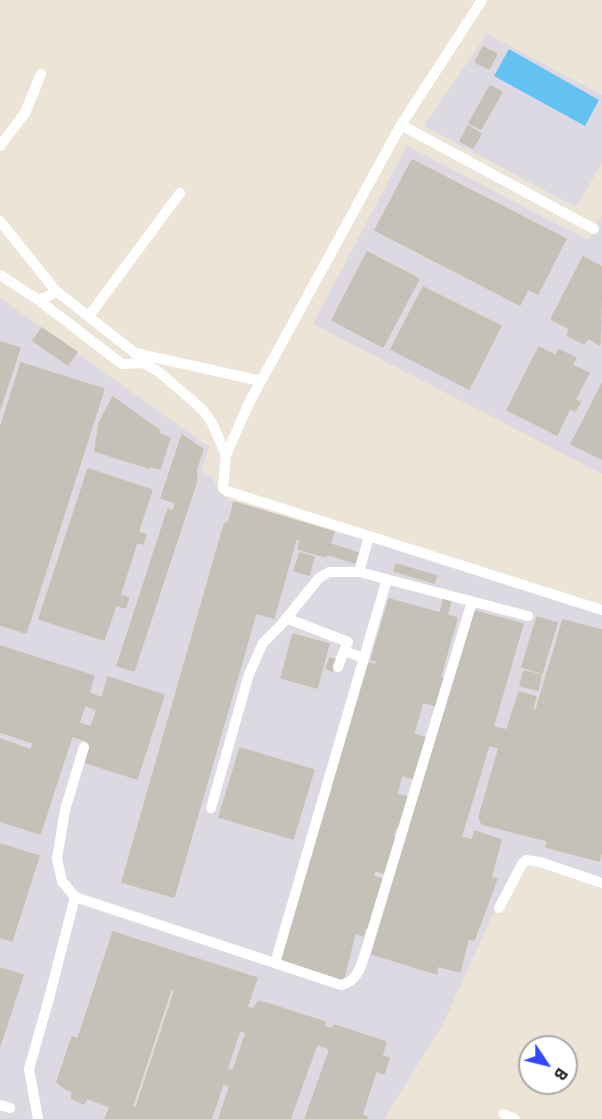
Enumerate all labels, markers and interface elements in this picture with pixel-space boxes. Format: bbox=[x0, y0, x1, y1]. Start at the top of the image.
north arrow bbox=[518, 1035, 578, 1095]
text: B bbox=[549, 1063, 573, 1085]

